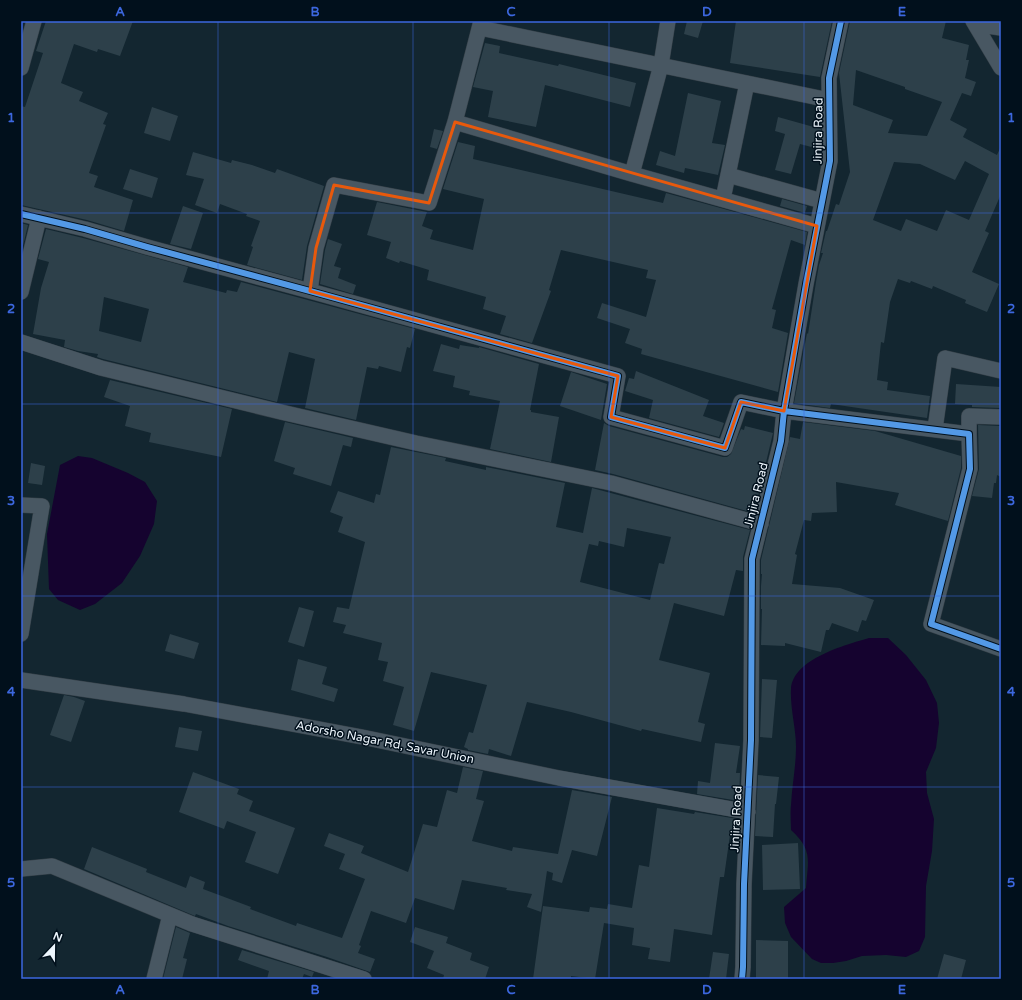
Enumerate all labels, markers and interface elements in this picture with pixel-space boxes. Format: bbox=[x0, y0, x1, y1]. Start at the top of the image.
text: A bbox=[115, 4, 125, 20]
text: B bbox=[310, 4, 320, 20]
text: C bbox=[506, 4, 516, 20]
text: D bbox=[702, 4, 712, 20]
text: E bbox=[898, 4, 906, 20]
street label: Jinjira Road bbox=[810, 98, 826, 164]
text: 1 bbox=[7, 110, 15, 126]
text: 1 bbox=[1007, 110, 1015, 126]
text: 2 bbox=[7, 301, 15, 317]
text: 2 bbox=[1007, 301, 1015, 317]
street label: Jinjira Road bbox=[741, 461, 771, 529]
text: 3 bbox=[7, 493, 15, 509]
text: 3 bbox=[1007, 493, 1015, 509]
text: 4 bbox=[7, 684, 16, 700]
text: 4 bbox=[1007, 684, 1016, 700]
street label: Adorsho Nagar Rd, Savar Union bbox=[295, 718, 475, 766]
street label: Jinjira Road bbox=[727, 785, 745, 853]
text: 5 bbox=[7, 875, 15, 891]
text: 5 bbox=[1007, 875, 1015, 891]
north arrow bbox=[34, 926, 74, 966]
text: N bbox=[51, 930, 64, 945]
text: A bbox=[115, 982, 125, 998]
text: B bbox=[310, 982, 320, 998]
text: C bbox=[506, 982, 516, 998]
text: D bbox=[702, 982, 712, 998]
text: E bbox=[898, 982, 906, 998]

